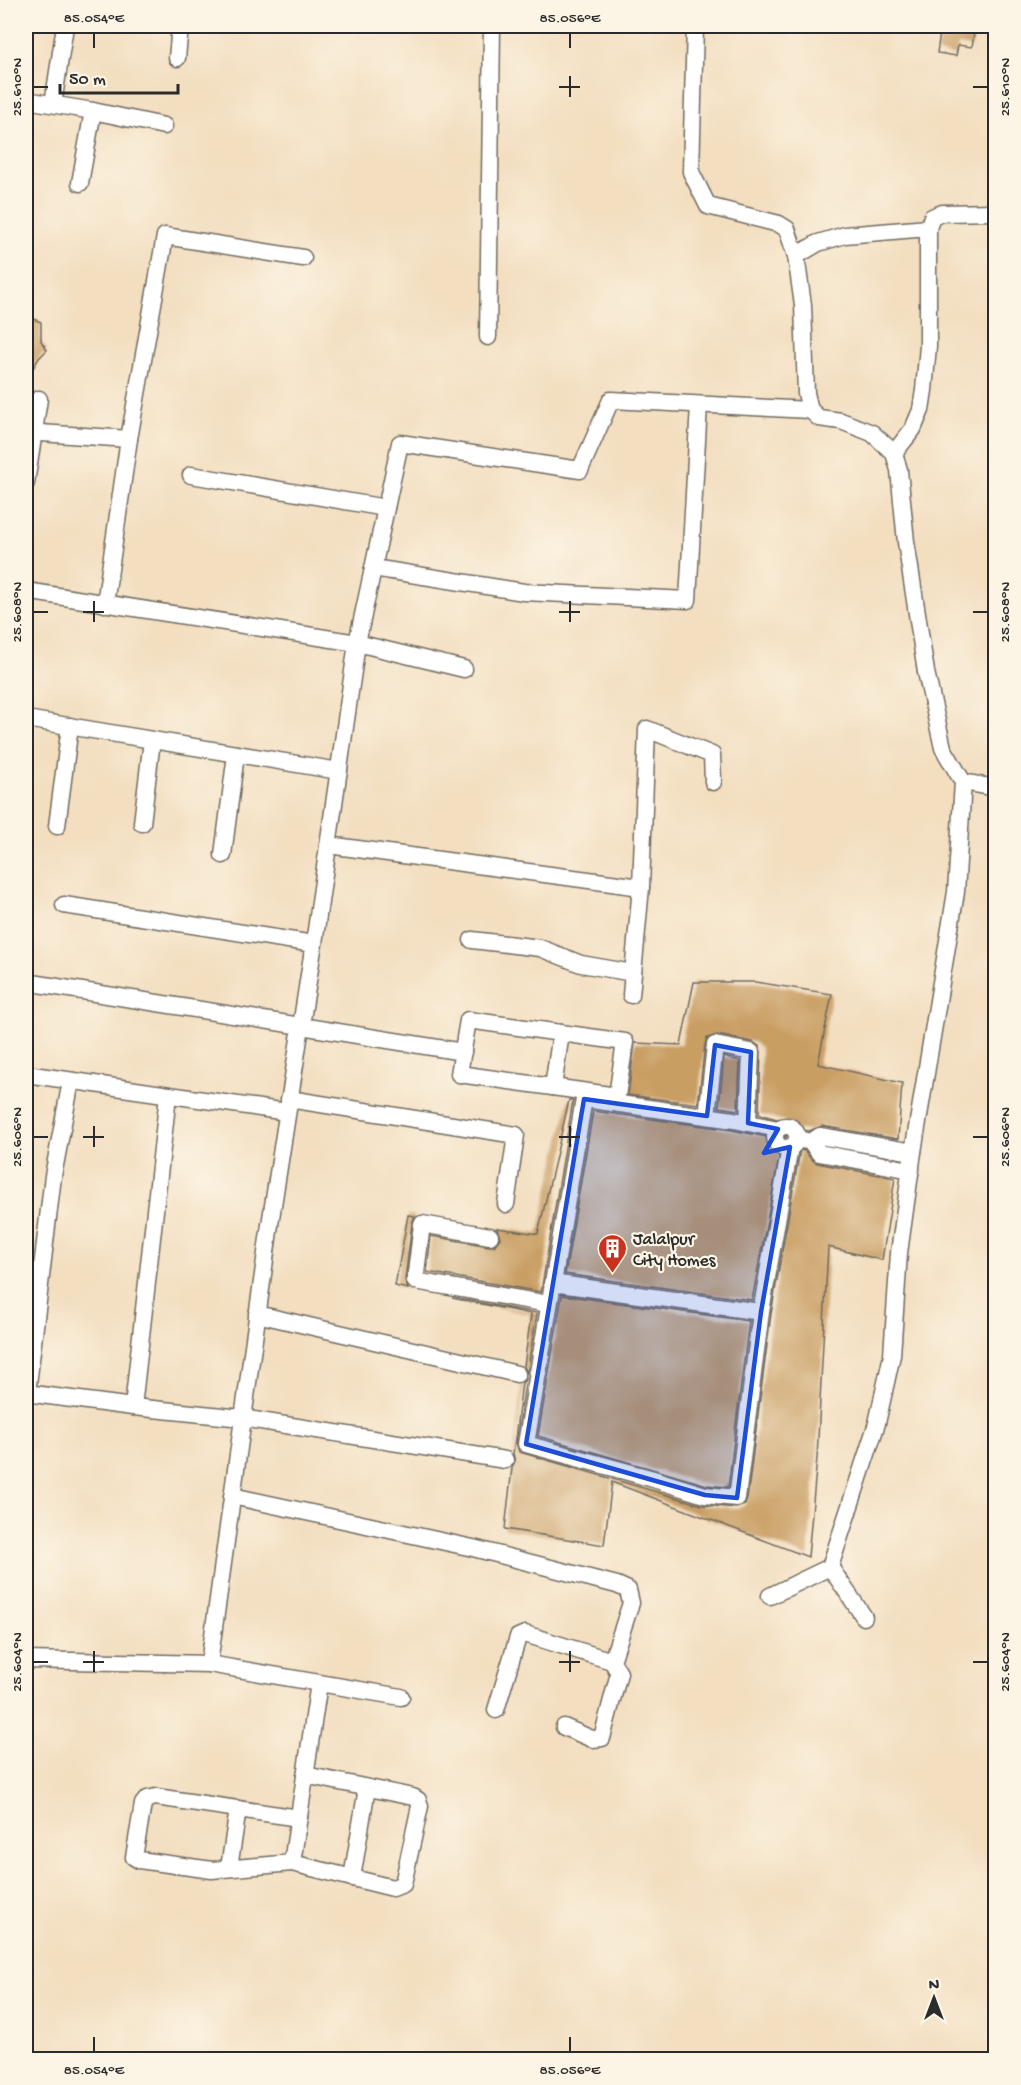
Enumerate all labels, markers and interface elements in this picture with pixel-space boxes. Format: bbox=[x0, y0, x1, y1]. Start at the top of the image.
text: 85.054°E bbox=[64, 10, 125, 28]
text: 85.056°E bbox=[540, 10, 601, 28]
text: 25.610°N bbox=[9, 57, 27, 116]
scale bar bbox=[60, 57, 178, 95]
text: 25.610°N bbox=[997, 57, 1015, 116]
text: 50 m bbox=[69, 70, 106, 91]
text: 25.608°N bbox=[9, 581, 27, 642]
text: 25.608°N bbox=[997, 581, 1015, 642]
text: 25.606°N bbox=[9, 1107, 27, 1167]
text: 25.606°N bbox=[997, 1107, 1015, 1167]
place label: Jalalpur City Homes bbox=[633, 1230, 717, 1272]
building icon: Jalalpur City Homes bbox=[596, 1232, 628, 1274]
text: 25.604°N bbox=[9, 1632, 27, 1692]
text: 25.604°N bbox=[997, 1632, 1015, 1692]
north arrow bbox=[904, 1968, 964, 2028]
text: N bbox=[929, 1977, 940, 1996]
text: 85.054°E bbox=[64, 2062, 125, 2080]
text: 85.056°E bbox=[540, 2062, 601, 2080]

